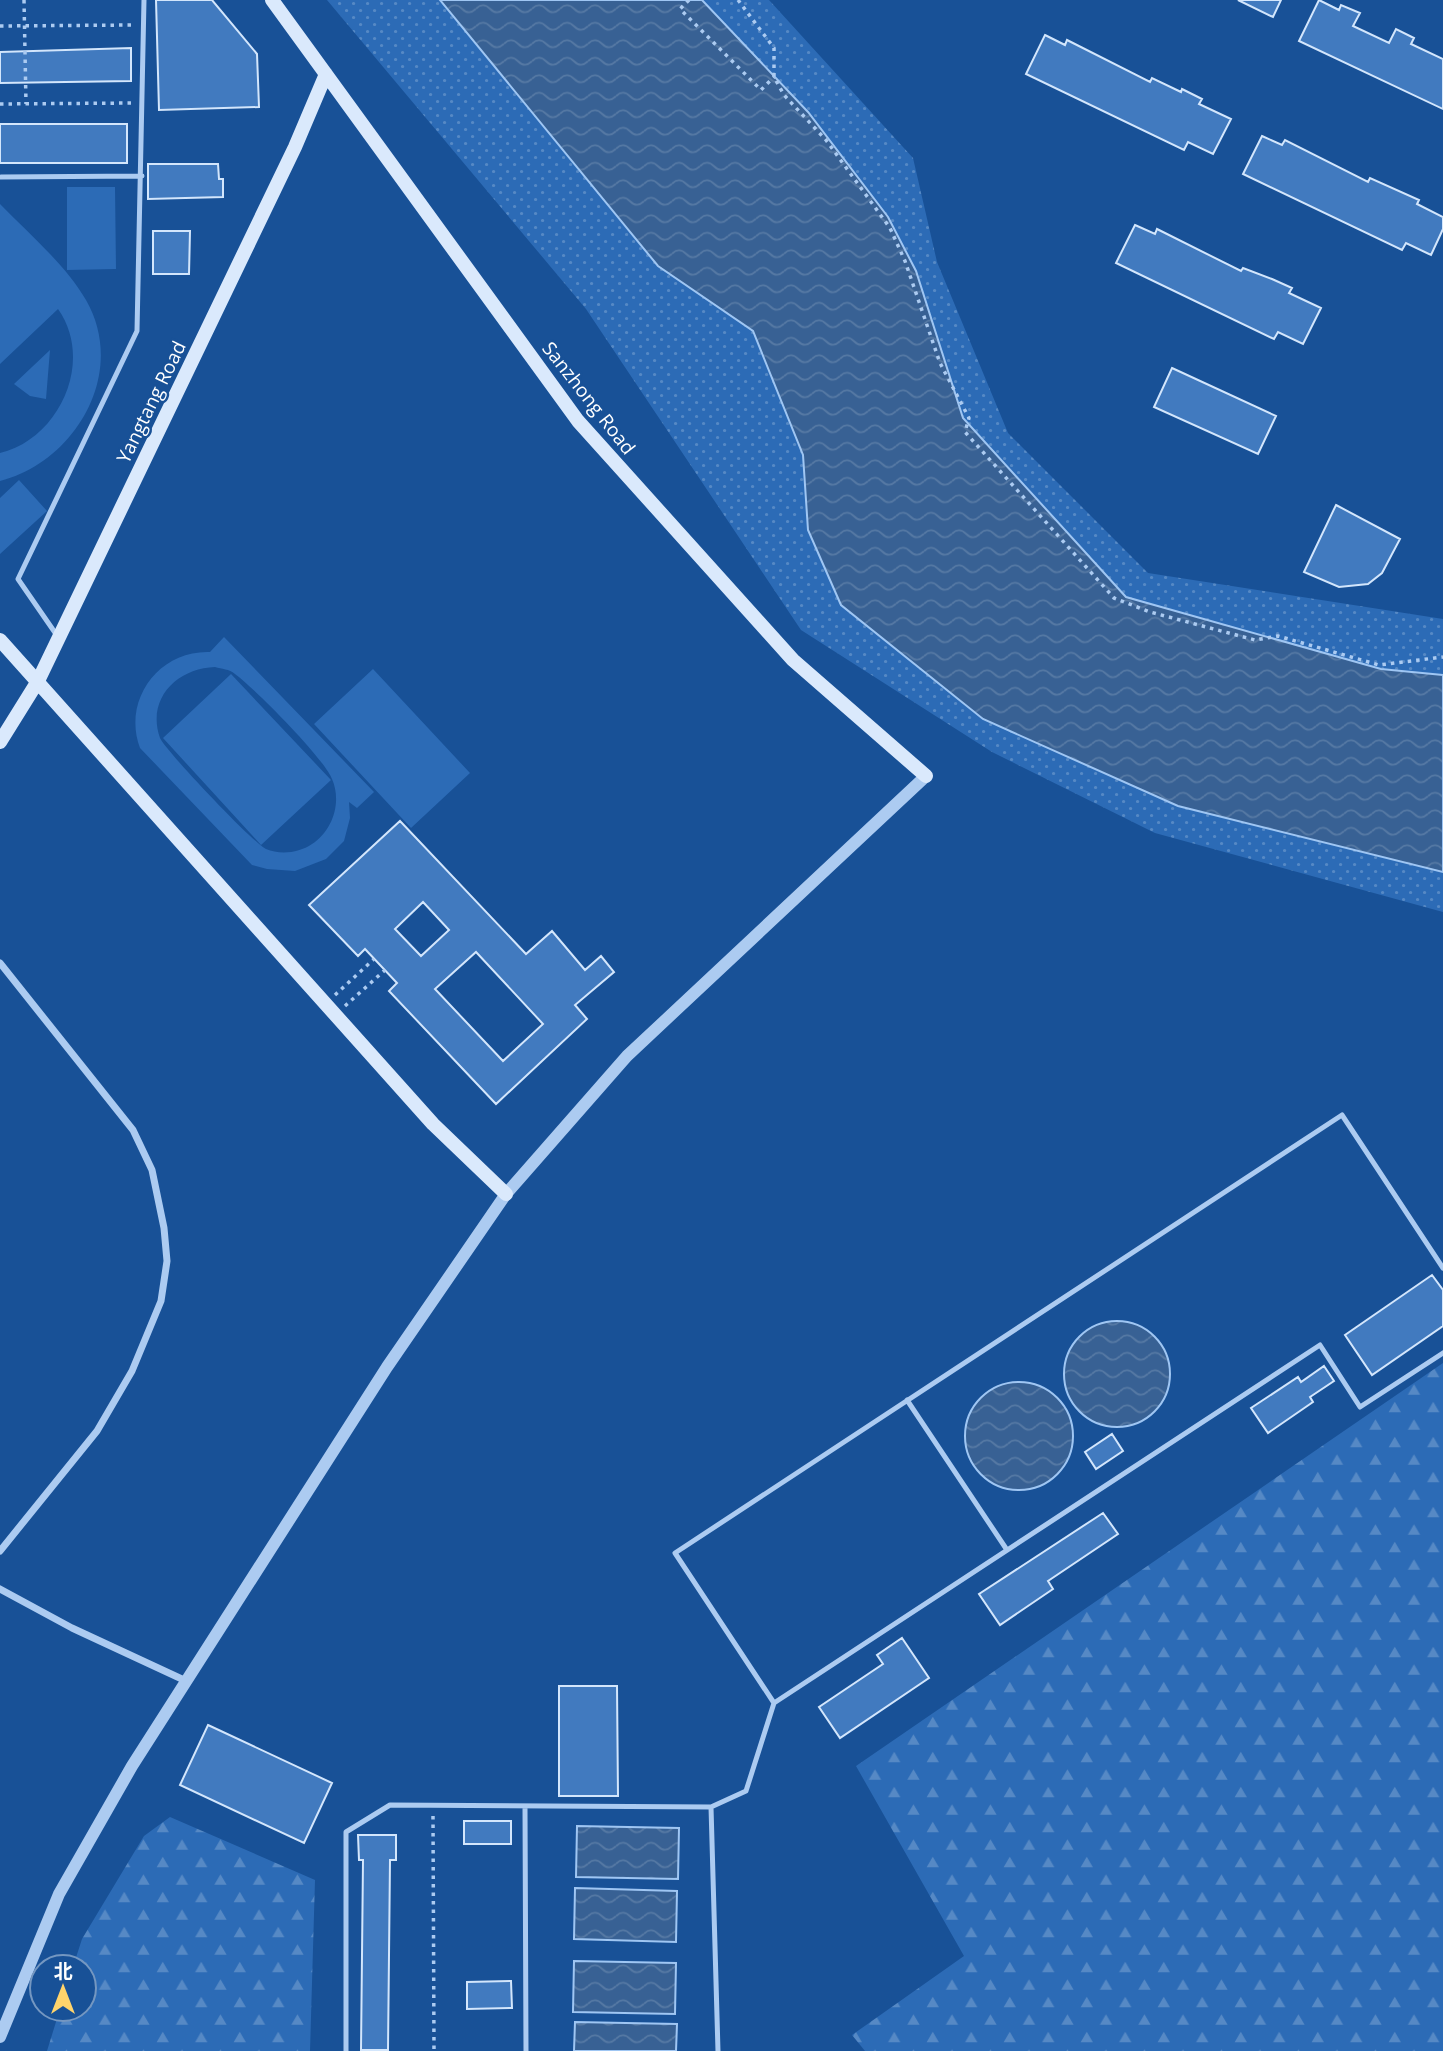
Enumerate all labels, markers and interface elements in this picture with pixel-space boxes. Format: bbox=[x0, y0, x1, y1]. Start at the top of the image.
street label: Sanzhong Road bbox=[537, 336, 641, 460]
street label: Yangtang Road bbox=[110, 337, 192, 467]
north arrow bbox=[28, 1953, 98, 2023]
text: 北 bbox=[53, 1958, 73, 1984]

